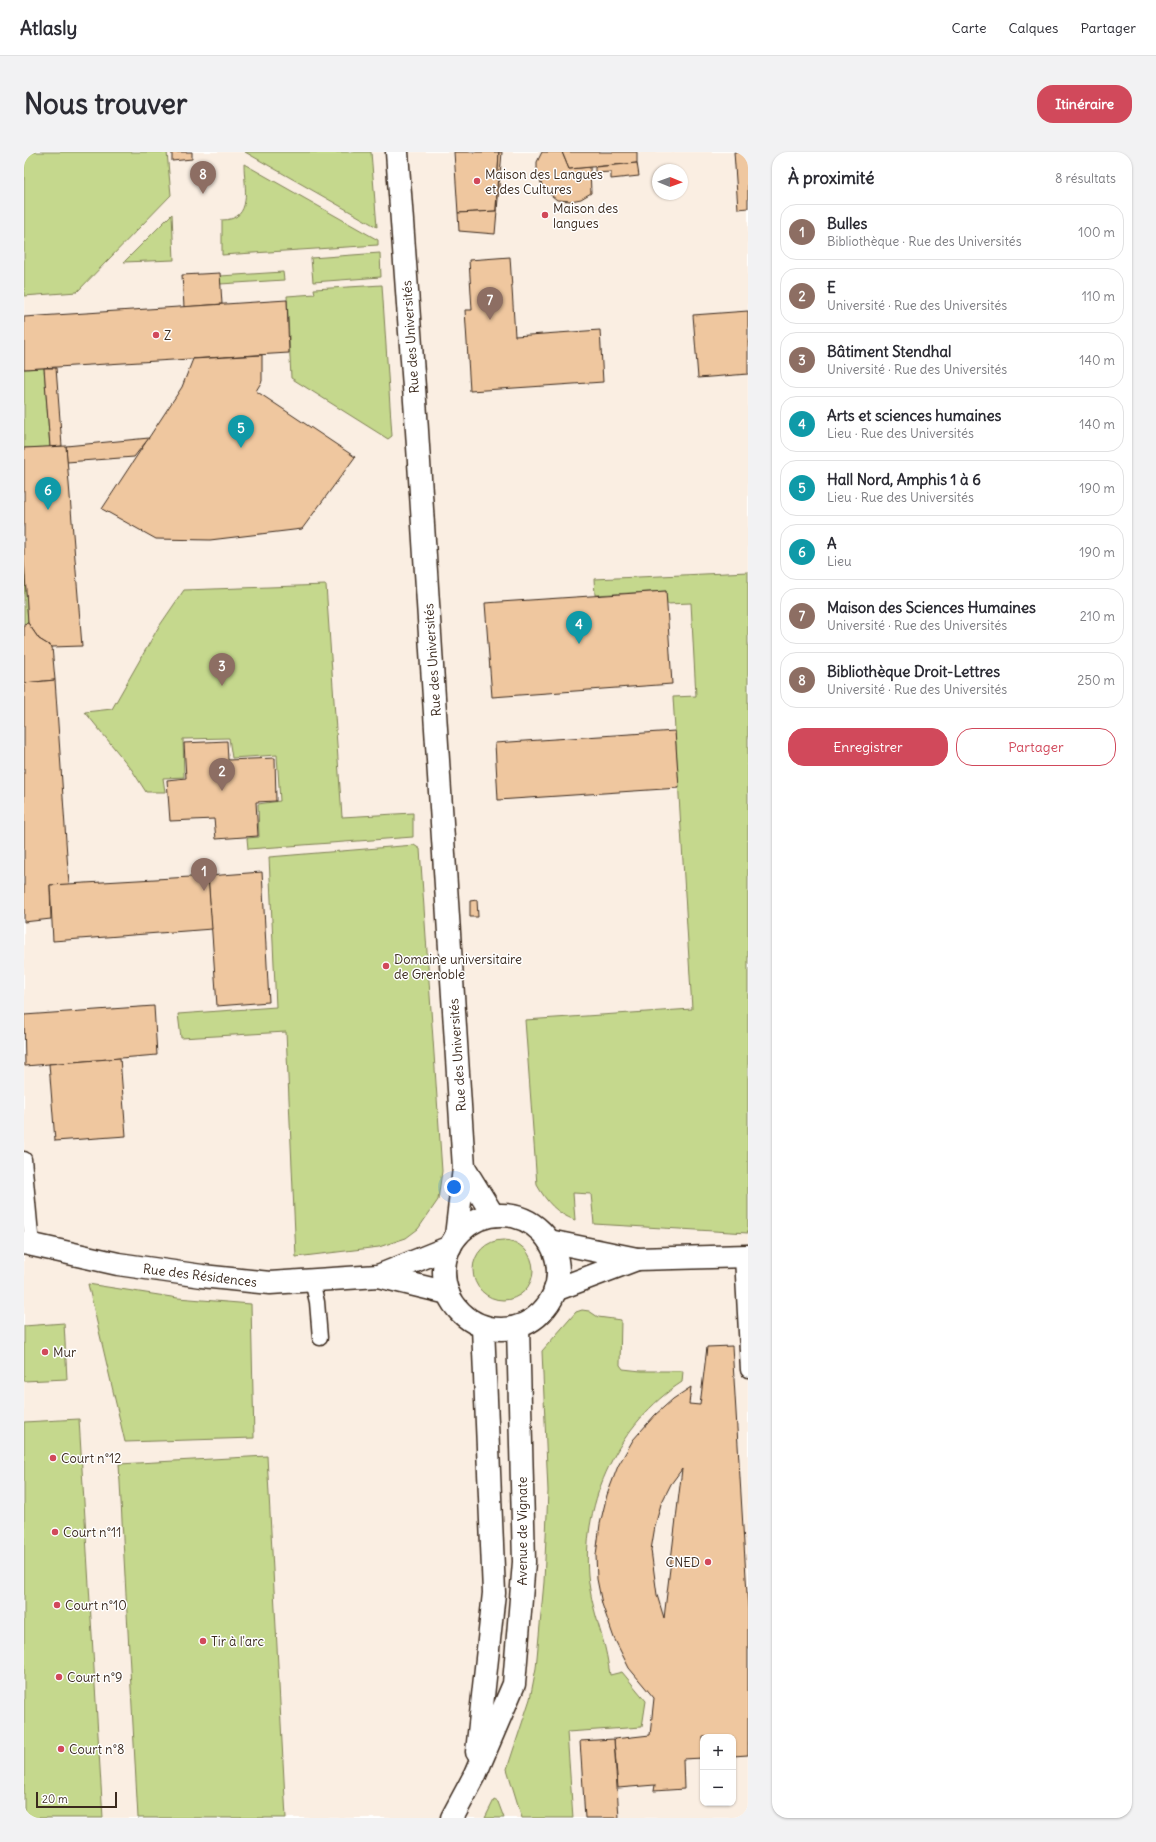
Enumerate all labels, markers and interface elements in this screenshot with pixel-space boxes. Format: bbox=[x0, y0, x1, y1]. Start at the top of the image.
text: Atlasly bbox=[20, 16, 77, 40]
text: Carte bbox=[952, 19, 986, 37]
text: Calques bbox=[1008, 19, 1058, 37]
text: Partager bbox=[1080, 19, 1136, 37]
button: Itinéraire bbox=[1037, 85, 1132, 123]
text: Nous trouver bbox=[24, 86, 187, 122]
pin: 8 bbox=[190, 161, 216, 194]
north arrow bbox=[652, 164, 688, 200]
place label: Maison des Langues et des Cultures bbox=[485, 166, 603, 198]
text: À proximité bbox=[788, 167, 874, 189]
text: 8 résultats bbox=[1055, 170, 1116, 187]
marker: Maison des Langues et des Cultures bbox=[472, 176, 482, 186]
place label: Maison des langues bbox=[553, 200, 618, 232]
marker: Maison des langues bbox=[540, 210, 550, 220]
text: Bulles bbox=[827, 214, 867, 233]
text: 1 bbox=[799, 224, 805, 241]
text: 100 m bbox=[1078, 224, 1115, 241]
text: Bibliothèque · Rue des Universités bbox=[827, 233, 1022, 250]
text: E bbox=[827, 278, 836, 297]
street label: Rue des Universités bbox=[398, 280, 423, 394]
pin: 7 bbox=[477, 287, 503, 320]
text: 2 bbox=[798, 288, 806, 305]
text: 110 m bbox=[1082, 288, 1115, 305]
text: Université · Rue des Universités bbox=[827, 297, 1007, 314]
place label: Z bbox=[164, 327, 171, 344]
marker: Z bbox=[151, 330, 161, 340]
text: Bâtiment Stendhal bbox=[827, 342, 951, 361]
text: 3 bbox=[798, 352, 806, 369]
text: 140 m bbox=[1079, 352, 1115, 369]
text: Université · Rue des Universités bbox=[827, 361, 1007, 378]
text: Arts et sciences humaines bbox=[827, 406, 1001, 425]
pin: 5 bbox=[228, 415, 254, 448]
text: 4 bbox=[798, 416, 806, 433]
text: 140 m bbox=[1079, 416, 1115, 433]
text: Lieu · Rue des Universités bbox=[827, 425, 974, 442]
text: Hall Nord, Amphis 1 à 6 bbox=[827, 470, 981, 489]
pin: 6 bbox=[35, 477, 61, 510]
text: 5 bbox=[798, 480, 806, 497]
text: 190 m bbox=[1079, 480, 1115, 497]
text: Lieu · Rue des Universités bbox=[827, 489, 974, 506]
text: A bbox=[827, 534, 837, 553]
text: 6 bbox=[798, 544, 806, 561]
text: 190 m bbox=[1079, 544, 1115, 561]
text: Lieu bbox=[827, 553, 852, 570]
text: Maison des Sciences Humaines bbox=[827, 598, 1036, 617]
street label: Rue des Universités bbox=[420, 603, 445, 717]
text: 7 bbox=[799, 608, 805, 625]
text: 210 m bbox=[1080, 608, 1115, 625]
pin: 4 bbox=[566, 611, 592, 644]
text: Université · Rue des Universités bbox=[827, 617, 1007, 634]
pin: 3 bbox=[209, 653, 235, 686]
text: Bibliothèque Droit-Lettres bbox=[827, 662, 1000, 681]
text: 8 bbox=[798, 672, 806, 689]
text: 250 m bbox=[1077, 672, 1115, 689]
text: Université · Rue des Universités bbox=[827, 681, 1007, 698]
button: Enregistrer bbox=[788, 728, 948, 766]
button: Partager bbox=[956, 728, 1116, 766]
pin: 2 bbox=[209, 758, 235, 791]
pin: 1 bbox=[191, 858, 217, 891]
place label: Domaine universitaire de Grenoble bbox=[394, 951, 522, 983]
marker: Domaine universitaire de Grenoble bbox=[381, 961, 391, 971]
street label: Rue des Universités bbox=[445, 998, 470, 1112]
your location bbox=[444, 1177, 464, 1197]
street label: Rue des Résidences bbox=[142, 1260, 258, 1291]
place label: Mur bbox=[53, 1344, 77, 1361]
marker: Mur bbox=[40, 1347, 50, 1357]
place label: Court n°12 bbox=[61, 1450, 121, 1467]
marker: Court n°12 bbox=[48, 1453, 58, 1463]
street label: Avenue de Vignate bbox=[514, 1477, 531, 1585]
place label: Court n°11 bbox=[63, 1524, 121, 1541]
marker: Court n°11 bbox=[50, 1527, 60, 1537]
place label: CNED bbox=[666, 1554, 700, 1571]
marker: CNED bbox=[703, 1557, 713, 1567]
place label: Court n°10 bbox=[65, 1597, 127, 1614]
marker: Court n°10 bbox=[52, 1600, 62, 1610]
place label: Tir à l'arc bbox=[211, 1633, 264, 1650]
marker: Tir à l'arc bbox=[198, 1636, 208, 1646]
place label: Court n°9 bbox=[67, 1669, 122, 1686]
marker: Court n°9 bbox=[54, 1672, 64, 1682]
map controls bbox=[700, 1734, 736, 1806]
button: + bbox=[700, 1734, 736, 1770]
place label: Court n°8 bbox=[69, 1741, 124, 1758]
marker: Court n°8 bbox=[56, 1744, 66, 1754]
button: − bbox=[700, 1770, 736, 1806]
scale bar bbox=[36, 1790, 117, 1809]
text: 20 m bbox=[42, 1792, 68, 1806]

